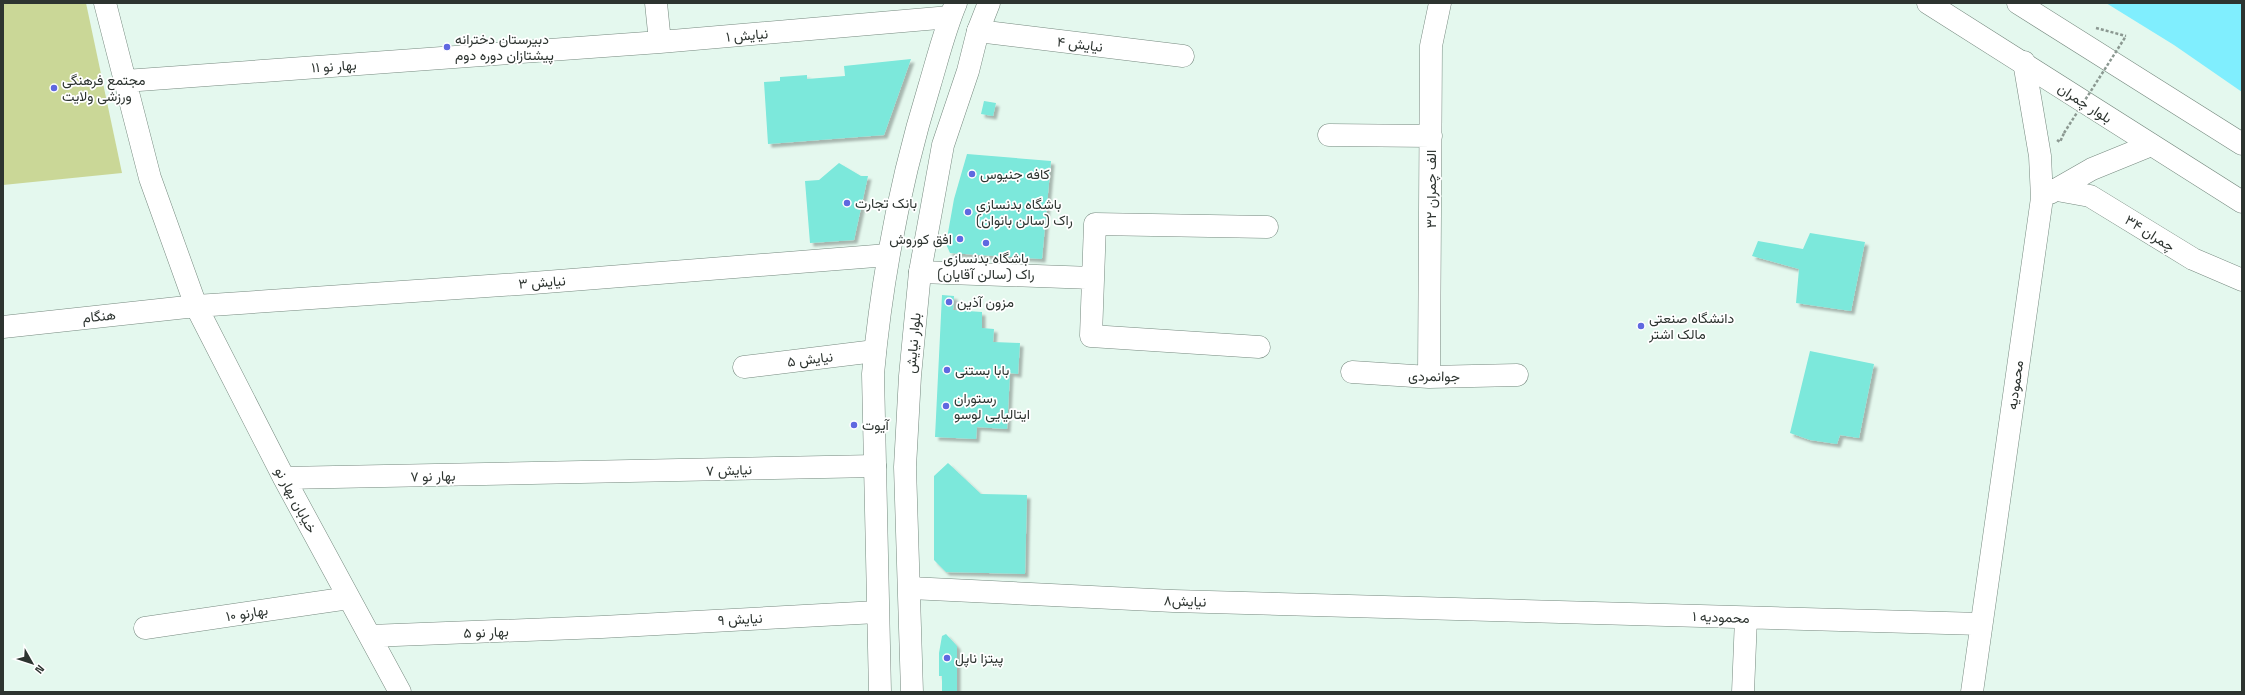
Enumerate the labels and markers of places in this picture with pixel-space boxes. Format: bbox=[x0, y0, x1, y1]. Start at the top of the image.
place label: دبیرستان دخترانه پیشتازان دوره دوم bbox=[455, 30, 554, 65]
marker: دبیرستان دخترانه پیشتازان دوره دوم bbox=[442, 42, 452, 52]
place label: مجتمع فرهنگی ورزشی ولایت bbox=[62, 71, 145, 105]
marker: مجتمع فرهنگی ورزشی ولایت bbox=[49, 83, 59, 93]
place label: کافه جنیوس bbox=[980, 165, 1050, 183]
marker: کافه جنیوس bbox=[967, 169, 977, 179]
place label: بانک تجارت bbox=[855, 194, 917, 212]
place label: باشگاه بدنسازی راک (سالن بانوان) bbox=[976, 195, 1073, 229]
marker: بانک تجارت bbox=[842, 198, 852, 208]
marker: باشگاه بدنسازی راک (سالن بانوان) bbox=[963, 207, 973, 217]
place label: افق کوروش bbox=[889, 230, 952, 248]
marker: افق کوروش bbox=[955, 234, 965, 244]
marker: باشگاه بدنسازی راک (سالن آقایان) bbox=[981, 238, 991, 248]
place label: باشگاه بدنسازی راک (سالن آقایان) bbox=[937, 249, 1035, 283]
place label: مزون آذین bbox=[957, 293, 1014, 311]
marker: مزون آذین bbox=[944, 297, 954, 307]
place label: دانشگاه صنعتی مالک اشتر bbox=[1648, 309, 1735, 343]
marker: دانشگاه صنعتی مالک اشتر bbox=[1636, 321, 1646, 331]
place label: بابا بستنی bbox=[955, 361, 1009, 379]
marker: بابا بستنی bbox=[942, 365, 952, 375]
place label: رستوران ایتالیایی لوسو bbox=[954, 389, 1030, 423]
marker: رستوران ایتالیایی لوسو bbox=[941, 401, 951, 411]
place label: آیوت bbox=[862, 416, 891, 434]
marker: آیوت bbox=[849, 420, 859, 430]
place label: پیتزا ناپل bbox=[955, 649, 1004, 668]
marker: پیتزا ناپل bbox=[942, 653, 952, 663]

